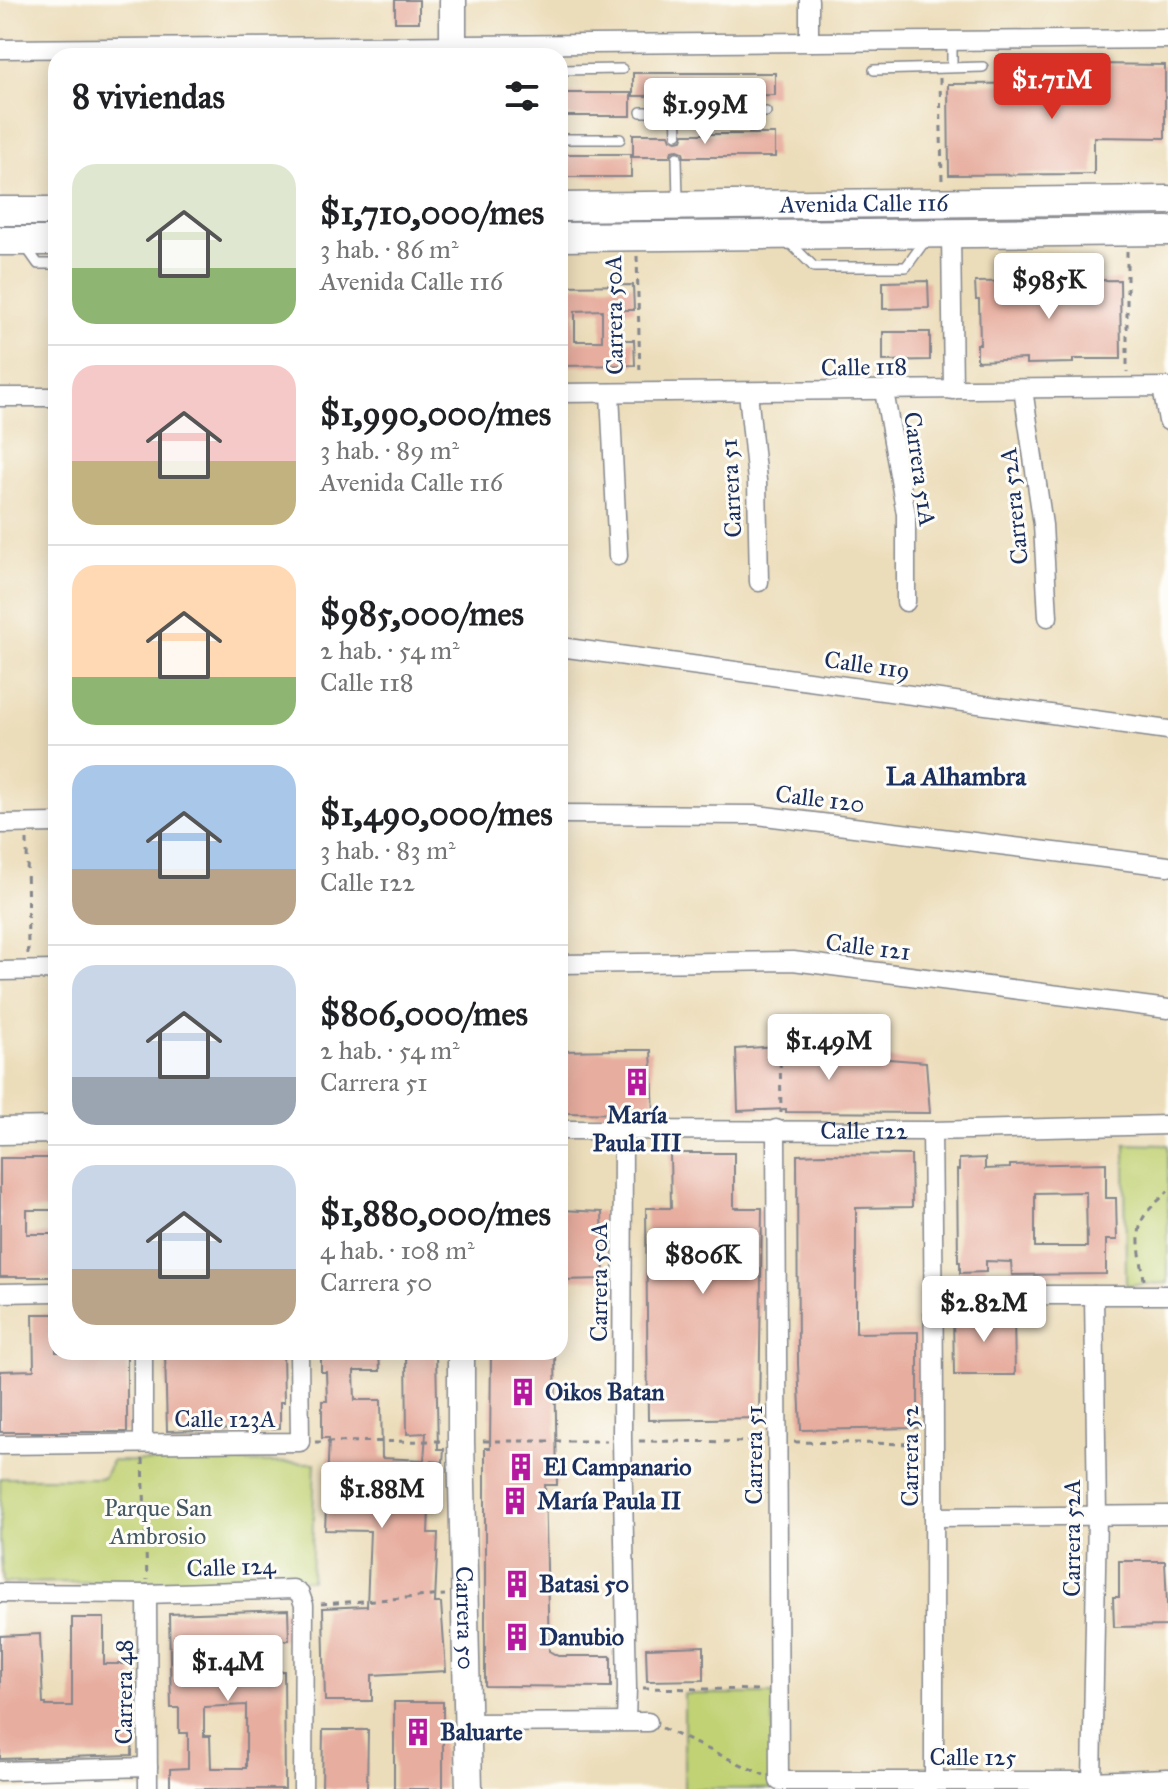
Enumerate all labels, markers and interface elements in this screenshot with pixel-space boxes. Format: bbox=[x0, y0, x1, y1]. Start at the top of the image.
pin: $1.71M bbox=[987, 53, 1117, 121]
text: $1.71M bbox=[1012, 63, 1092, 95]
icon: filters bbox=[500, 74, 544, 118]
text: 8 viviendas bbox=[72, 76, 225, 117]
pin: $1.99M bbox=[640, 78, 770, 146]
text: $1.99M bbox=[662, 88, 748, 120]
street label: Avenida Calle 116 bbox=[778, 188, 949, 219]
text: $1,710,000/mes bbox=[320, 192, 544, 233]
icon: home bbox=[136, 196, 232, 292]
text: 3 hab. · 86 m² bbox=[320, 233, 458, 265]
pin: $985K bbox=[993, 253, 1105, 321]
street label: Carrera 50A bbox=[598, 255, 630, 375]
text: $985K bbox=[1012, 263, 1086, 295]
text: Avenida Calle 116 bbox=[320, 265, 503, 297]
street label: Calle 118 bbox=[821, 351, 907, 383]
text: $1,990,000/mes bbox=[320, 393, 551, 434]
icon: home bbox=[136, 397, 232, 493]
street label: Carrera 51A bbox=[897, 410, 943, 528]
text: 3 hab. · 89 m² bbox=[320, 434, 459, 466]
street label: Carrera 51 bbox=[713, 438, 749, 538]
street label: Carrera 52A bbox=[993, 446, 1035, 566]
text: Avenida Calle 116 bbox=[320, 466, 503, 498]
text: $985,000/mes bbox=[320, 593, 524, 634]
icon: home bbox=[136, 597, 232, 693]
text: 2 hab. · 54 m² bbox=[320, 634, 460, 666]
street label: Calle 119 bbox=[822, 644, 912, 686]
text: Calle 118 bbox=[320, 666, 413, 698]
district label: La Alhambra bbox=[886, 760, 1027, 792]
street label: Calle 120 bbox=[774, 779, 866, 819]
text: $1,490,000/mes bbox=[320, 793, 553, 834]
icon: home bbox=[136, 797, 232, 893]
text: 3 hab. · 83 m² bbox=[320, 834, 456, 866]
text: Calle 122 bbox=[320, 866, 415, 898]
street label: Calle 121 bbox=[824, 927, 912, 967]
text: $806,000/mes bbox=[320, 993, 528, 1034]
icon: home bbox=[136, 997, 232, 1093]
pin: $1.49M bbox=[764, 1014, 894, 1082]
text: $1.49M bbox=[786, 1024, 872, 1056]
text: 2 hab. · 54 m² bbox=[320, 1034, 460, 1066]
text: Carrera 51 bbox=[320, 1066, 428, 1098]
building icon: María Paula III bbox=[622, 1067, 652, 1097]
place label: María Paula III bbox=[593, 1100, 681, 1158]
street label: Calle 122 bbox=[820, 1116, 908, 1146]
text: $1,880,000/mes bbox=[320, 1193, 551, 1234]
icon: home bbox=[136, 1197, 232, 1293]
street label: Carrera 50A bbox=[584, 1222, 614, 1342]
pin: $806K bbox=[647, 1228, 759, 1296]
text: 4 hab. · 108 m² bbox=[320, 1234, 475, 1266]
text: $806K bbox=[665, 1238, 741, 1270]
text: Carrera 50 bbox=[320, 1266, 432, 1298]
pin: $2.82M bbox=[919, 1276, 1049, 1344]
text: $2.82M bbox=[940, 1286, 1028, 1318]
building icon: Oikos Batan bbox=[508, 1377, 538, 1407]
place label: Oikos Batan bbox=[545, 1377, 665, 1407]
street label: Calle 123A bbox=[174, 1404, 276, 1434]
street label: Carrera 51 bbox=[739, 1405, 769, 1505]
street label: Carrera 52 bbox=[895, 1405, 925, 1507]
building icon: El Campanario bbox=[506, 1452, 536, 1482]
place label: El Campanario bbox=[543, 1452, 692, 1482]
pin: $1.88M bbox=[317, 1462, 447, 1530]
text: $1.88M bbox=[339, 1472, 425, 1504]
street label: Carrera 52A bbox=[1057, 1479, 1087, 1597]
building icon: María Paula II bbox=[500, 1486, 530, 1516]
place label: María Paula II bbox=[537, 1486, 681, 1516]
park label: Parque San Ambrosio bbox=[104, 1493, 212, 1551]
street label: Calle 124 bbox=[186, 1550, 277, 1584]
street label: Carrera 50 bbox=[449, 1566, 481, 1670]
building icon: Batasi 50 bbox=[502, 1569, 532, 1599]
place label: Batasi 50 bbox=[539, 1569, 629, 1599]
building icon: Danubio bbox=[502, 1622, 532, 1652]
place label: Danubio bbox=[539, 1622, 624, 1652]
pin: $1.4M bbox=[172, 1635, 284, 1703]
street label: Carrera 48 bbox=[109, 1640, 139, 1744]
text: $1.4M bbox=[192, 1645, 264, 1677]
building icon: Baluarte bbox=[403, 1717, 433, 1747]
place label: Baluarte bbox=[440, 1717, 523, 1747]
street label: Calle 125 bbox=[930, 1742, 1016, 1772]

